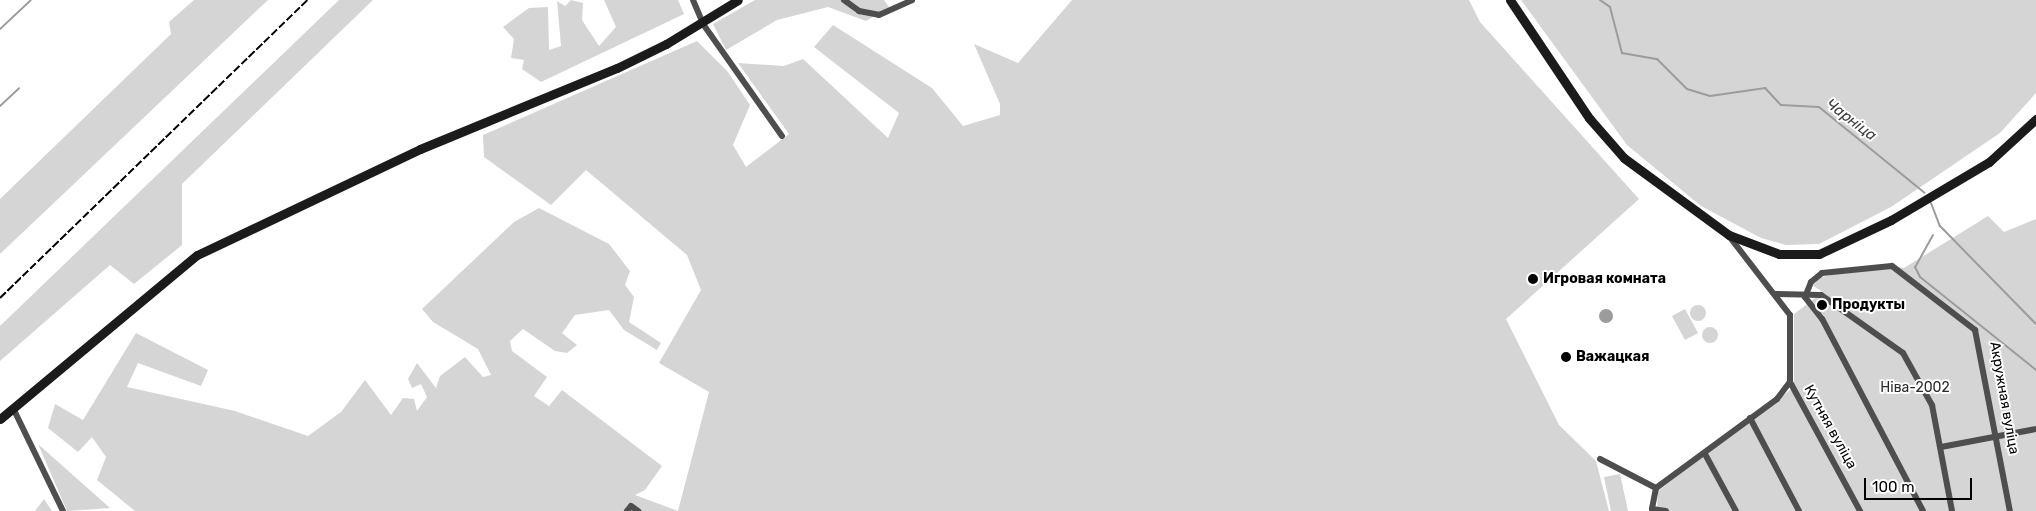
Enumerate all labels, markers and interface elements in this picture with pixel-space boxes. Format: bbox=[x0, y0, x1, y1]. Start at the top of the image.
water label: Чарніца bbox=[1822, 95, 1880, 145]
place label: Игровая комната bbox=[1543, 271, 1666, 287]
marker: Игровая комната bbox=[1527, 273, 1539, 285]
place label: Продукты bbox=[1832, 297, 1905, 313]
marker: Продукты bbox=[1816, 299, 1828, 311]
street label: Акружная вуліца bbox=[1986, 340, 2022, 456]
place label: Важацкая bbox=[1576, 349, 1650, 365]
marker: Важацкая bbox=[1560, 351, 1572, 363]
park label: Ніва-2002 bbox=[1880, 380, 1950, 396]
street label: Кутняя вуліца bbox=[1800, 382, 1860, 472]
scale bar bbox=[1866, 468, 1974, 500]
text: 100 m bbox=[1872, 478, 1914, 496]

